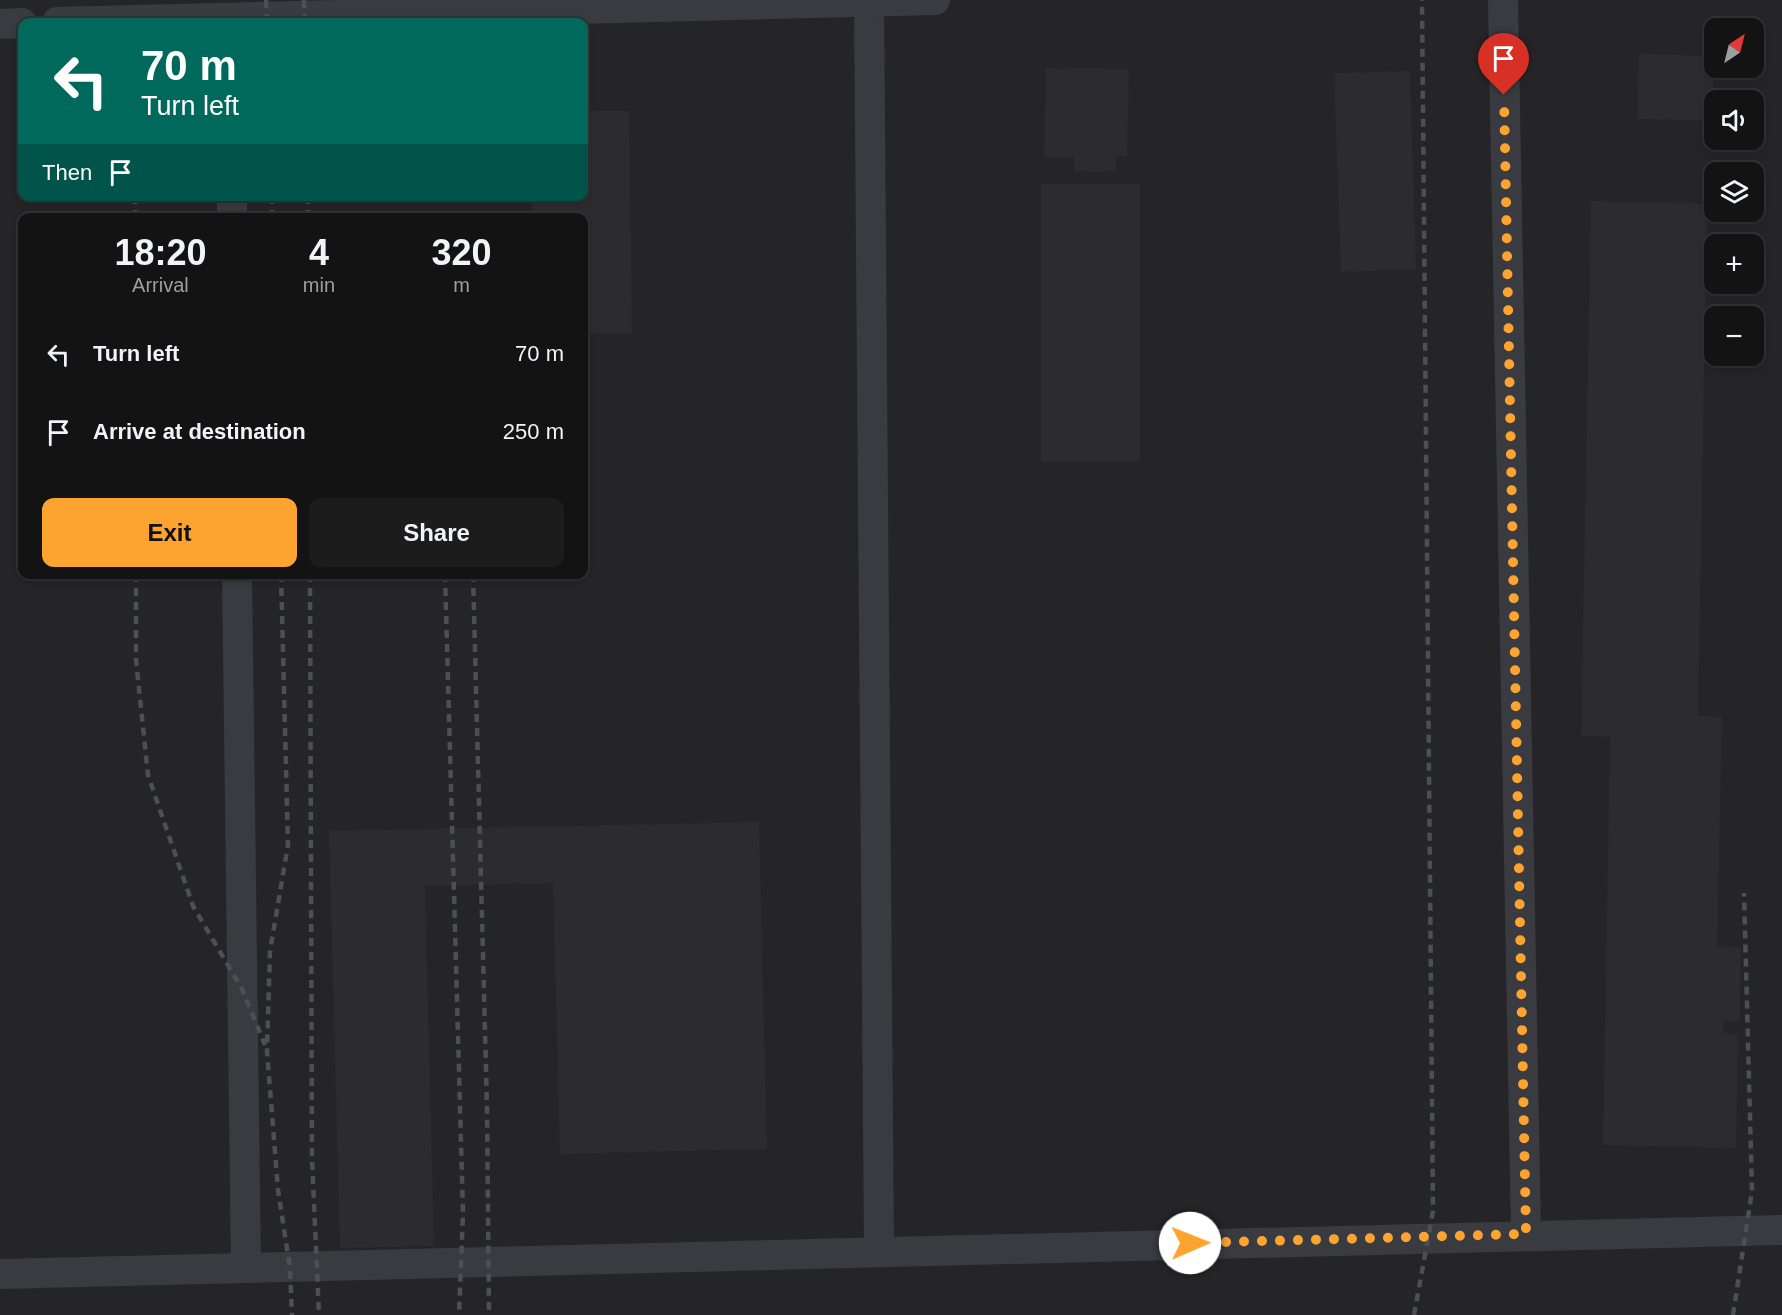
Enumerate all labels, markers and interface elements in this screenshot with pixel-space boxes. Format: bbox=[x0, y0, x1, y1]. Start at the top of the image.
north arrow bbox=[1704, 18, 1764, 78]
map controls bbox=[1704, 18, 1764, 366]
pin bbox=[1478, 33, 1529, 95]
icon: left bbox=[42, 42, 120, 120]
text: 70 m bbox=[141, 42, 237, 89]
icon: arrive bbox=[1487, 42, 1520, 75]
button: sound bbox=[1704, 90, 1764, 150]
text: Turn left bbox=[141, 91, 239, 121]
icon: arrive bbox=[104, 156, 137, 189]
text: Then bbox=[42, 160, 92, 185]
button: layers bbox=[1704, 162, 1764, 222]
text: 18:20 bbox=[114, 232, 206, 273]
text: 4 bbox=[309, 232, 329, 273]
text: 320 bbox=[431, 232, 492, 273]
button: + bbox=[1704, 234, 1764, 294]
text: Arrival bbox=[132, 274, 189, 296]
text: min bbox=[303, 274, 335, 296]
text: m bbox=[453, 274, 470, 296]
button: − bbox=[1704, 306, 1764, 366]
icon: left bbox=[42, 338, 75, 371]
text: Turn left bbox=[93, 341, 179, 366]
text: 70 m bbox=[515, 341, 564, 366]
icon: arrive bbox=[42, 416, 75, 449]
text: Arrive at destination bbox=[93, 419, 306, 444]
text: 250 m bbox=[503, 419, 564, 444]
button: Exit bbox=[42, 498, 297, 567]
button: Share bbox=[309, 498, 564, 567]
position arrow bbox=[1158, 1211, 1222, 1275]

